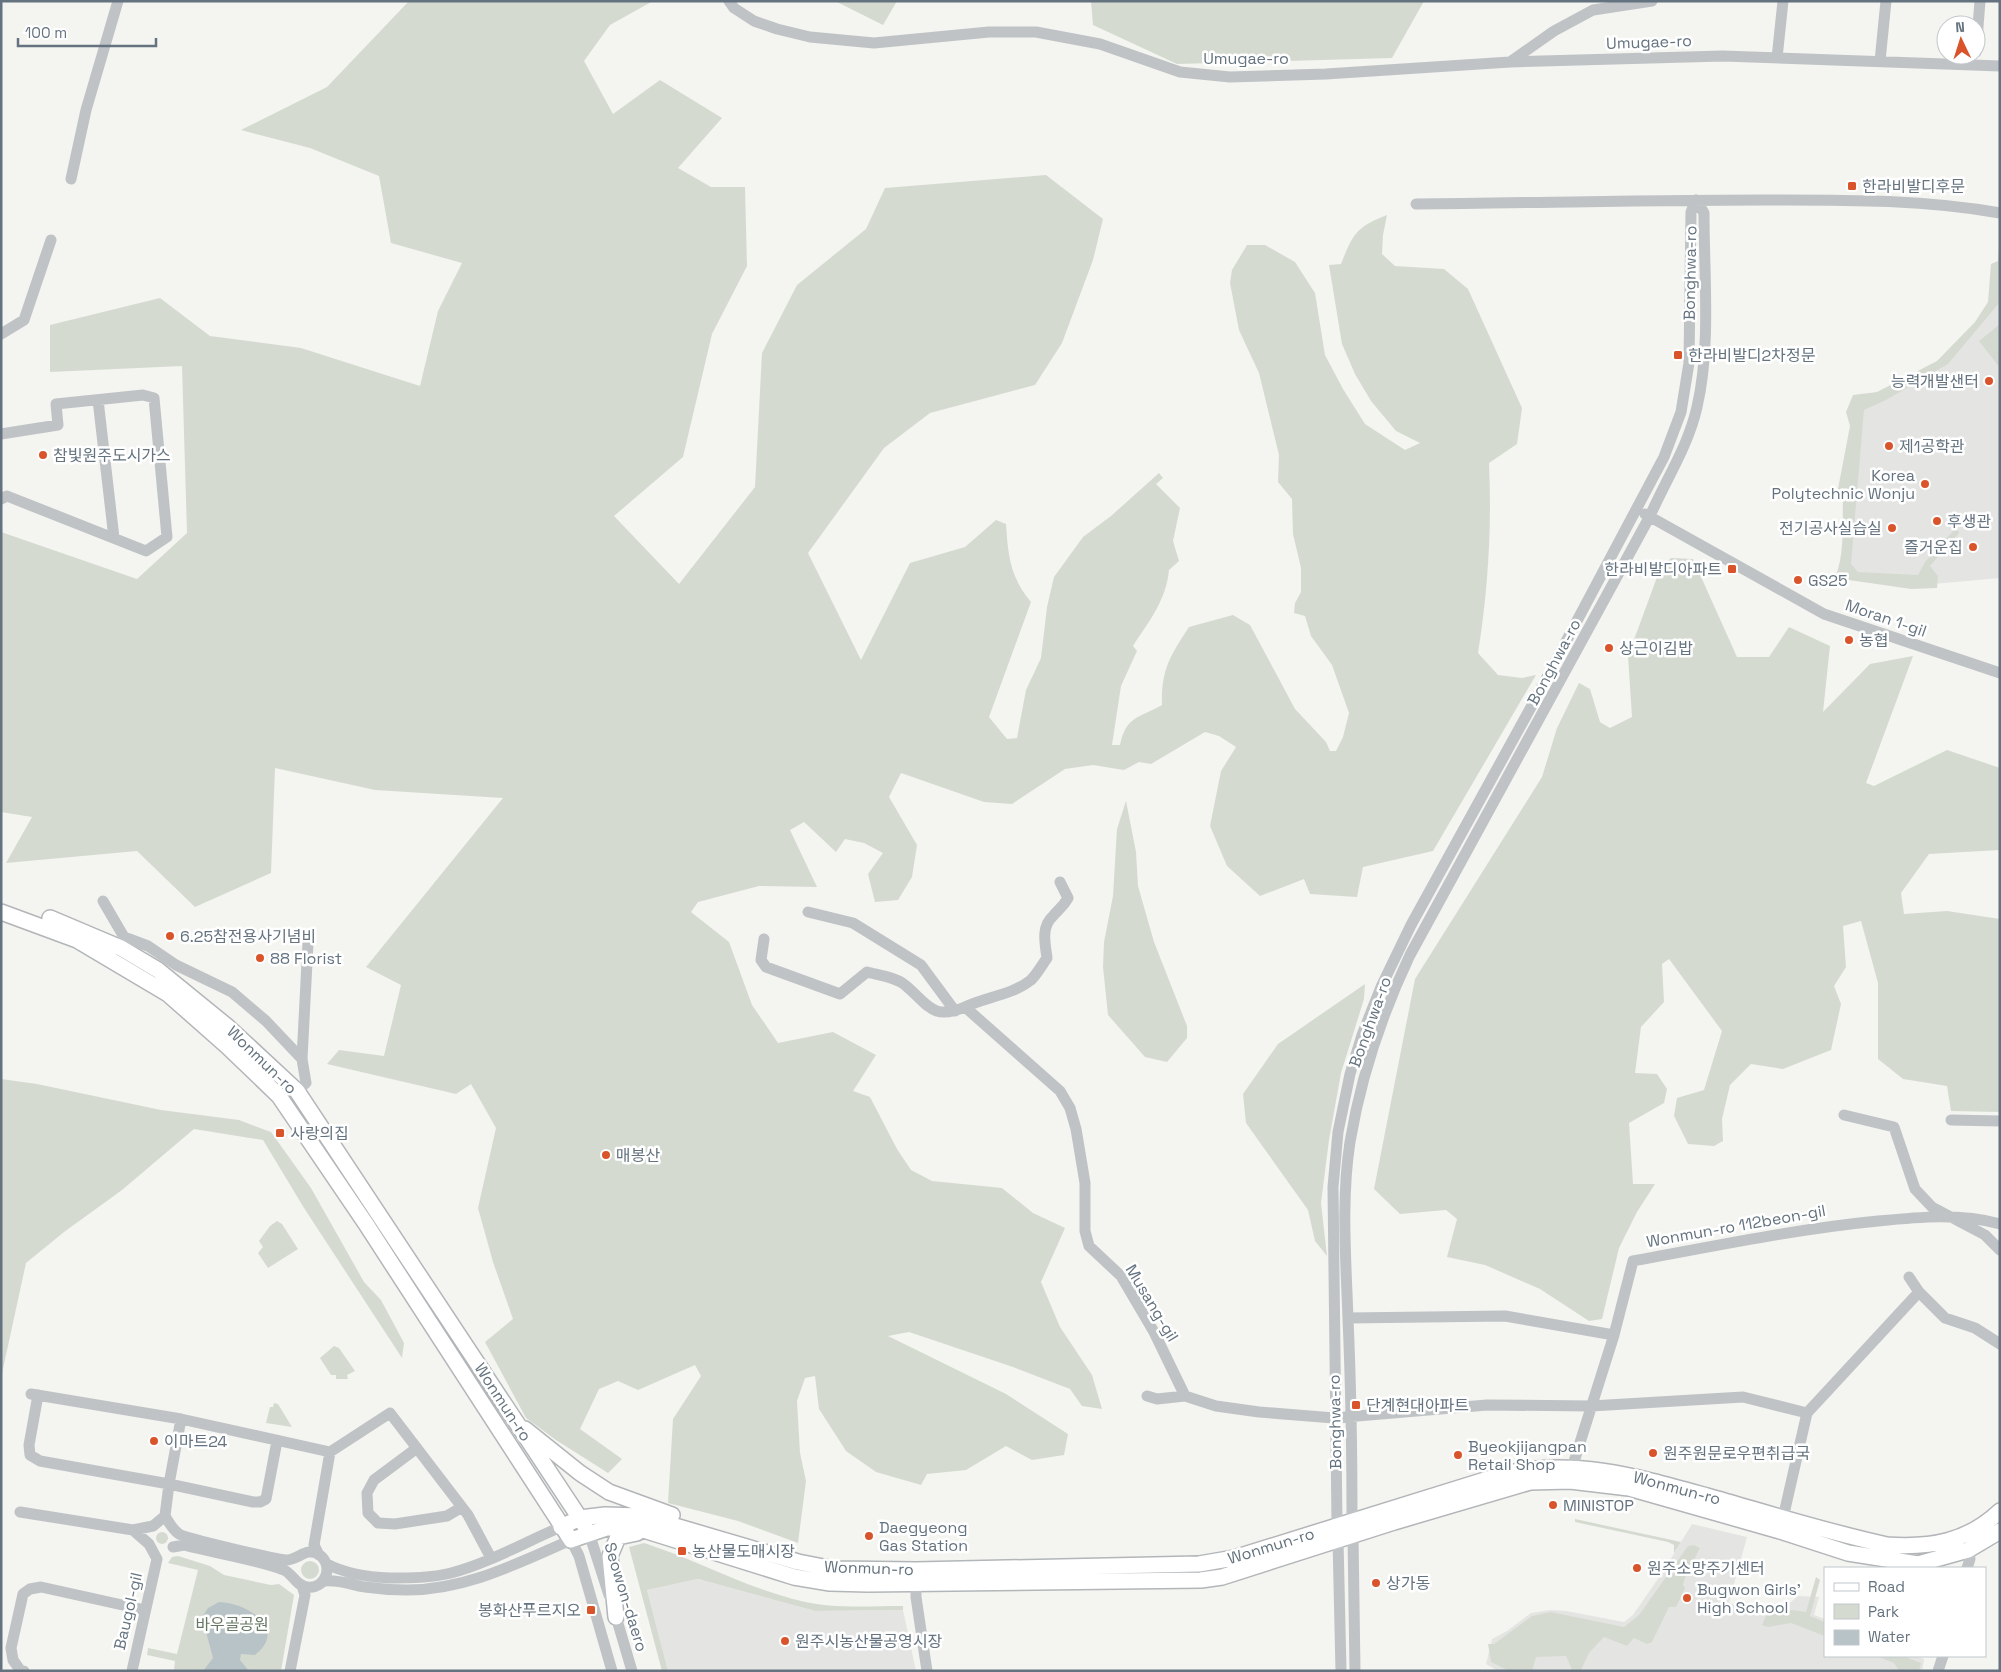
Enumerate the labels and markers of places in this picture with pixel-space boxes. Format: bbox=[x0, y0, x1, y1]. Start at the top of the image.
place label: 한라비발디후문 bbox=[1862, 176, 1965, 197]
marker: 한라비발디후문 bbox=[1846, 180, 1858, 192]
place label: 한라비발디2차정문 bbox=[1688, 345, 1816, 366]
marker: 한라비발디2차정문 bbox=[1672, 349, 1684, 361]
place label: 능력개발샌터 bbox=[1891, 371, 1979, 392]
marker: 능력개발샌터 bbox=[1983, 375, 1995, 387]
place label: 제1공학관 bbox=[1899, 436, 1965, 457]
marker: 제1공학관 bbox=[1883, 440, 1895, 452]
place label: 참빛원주도시가스 bbox=[53, 445, 171, 466]
marker: 참빛원주도시가스 bbox=[37, 449, 49, 461]
place label: Korea Polytechnic Wonju bbox=[1772, 465, 1915, 504]
marker: Korea Polytechnic Wonju bbox=[1919, 478, 1931, 490]
place label: 후생관 bbox=[1947, 511, 1991, 532]
marker: 후생관 bbox=[1931, 515, 1943, 527]
place label: 전기공사실습실 bbox=[1779, 518, 1882, 539]
marker: 전기공사실습실 bbox=[1886, 522, 1898, 534]
place label: 즐거운집 bbox=[1904, 537, 1963, 558]
marker: 즐거운집 bbox=[1967, 541, 1979, 553]
place label: 한라비발디아파트 bbox=[1604, 559, 1722, 580]
marker: 한라비발디아파트 bbox=[1726, 563, 1738, 575]
place label: GS25 bbox=[1808, 570, 1848, 591]
marker: GS25 bbox=[1792, 574, 1804, 586]
place label: 농협 bbox=[1859, 630, 1888, 651]
marker: 농협 bbox=[1843, 634, 1855, 646]
place label: 상근이김밥 bbox=[1619, 638, 1693, 659]
marker: 상근이김밥 bbox=[1603, 642, 1615, 654]
place label: 6.25참전용사기념비 bbox=[180, 926, 316, 947]
marker: 6.25참전용사기념비 bbox=[164, 930, 176, 942]
place label: 88 Florist bbox=[270, 948, 342, 969]
marker: 88 Florist bbox=[254, 952, 266, 964]
place label: 사랑의집 bbox=[290, 1123, 349, 1144]
marker: 사랑의집 bbox=[274, 1127, 286, 1139]
place label: 매봉산 bbox=[616, 1145, 660, 1166]
marker: 매봉산 bbox=[600, 1149, 612, 1161]
place label: 단계현대아파트 bbox=[1366, 1395, 1469, 1416]
marker: 단계현대아파트 bbox=[1350, 1399, 1362, 1411]
place label: 이마트24 bbox=[164, 1431, 227, 1452]
marker: 이마트24 bbox=[148, 1435, 160, 1447]
place label: Byeokjijangpan Retail Shop bbox=[1468, 1436, 1587, 1475]
place label: 원주원문로우편취급국 bbox=[1663, 1443, 1810, 1464]
marker: 원주원문로우편취급국 bbox=[1647, 1447, 1659, 1459]
marker: Byeokjijangpan Retail Shop bbox=[1452, 1449, 1464, 1461]
place label: MINISTOP bbox=[1563, 1495, 1634, 1516]
marker: MINISTOP bbox=[1547, 1499, 1559, 1511]
place label: Daegyeong Gas Station bbox=[879, 1517, 968, 1556]
marker: Daegyeong Gas Station bbox=[863, 1530, 875, 1542]
place label: 농산물도매시장 bbox=[692, 1541, 795, 1562]
marker: 농산물도매시장 bbox=[676, 1545, 688, 1557]
place label: 원주소망주기센터 bbox=[1647, 1558, 1765, 1579]
marker: 원주소망주기센터 bbox=[1631, 1562, 1643, 1574]
place label: 상가동 bbox=[1386, 1573, 1430, 1594]
marker: 상가동 bbox=[1370, 1577, 1382, 1589]
place label: Bugwon Girls' High School bbox=[1697, 1579, 1801, 1618]
marker: Bugwon Girls' High School bbox=[1681, 1592, 1693, 1604]
place label: 봉화산푸르지오 bbox=[478, 1600, 581, 1621]
marker: 봉화산푸르지오 bbox=[585, 1604, 597, 1616]
place label: 원주시농산물공영시장 bbox=[795, 1631, 942, 1652]
marker: 원주시농산물공영시장 bbox=[779, 1635, 791, 1647]

